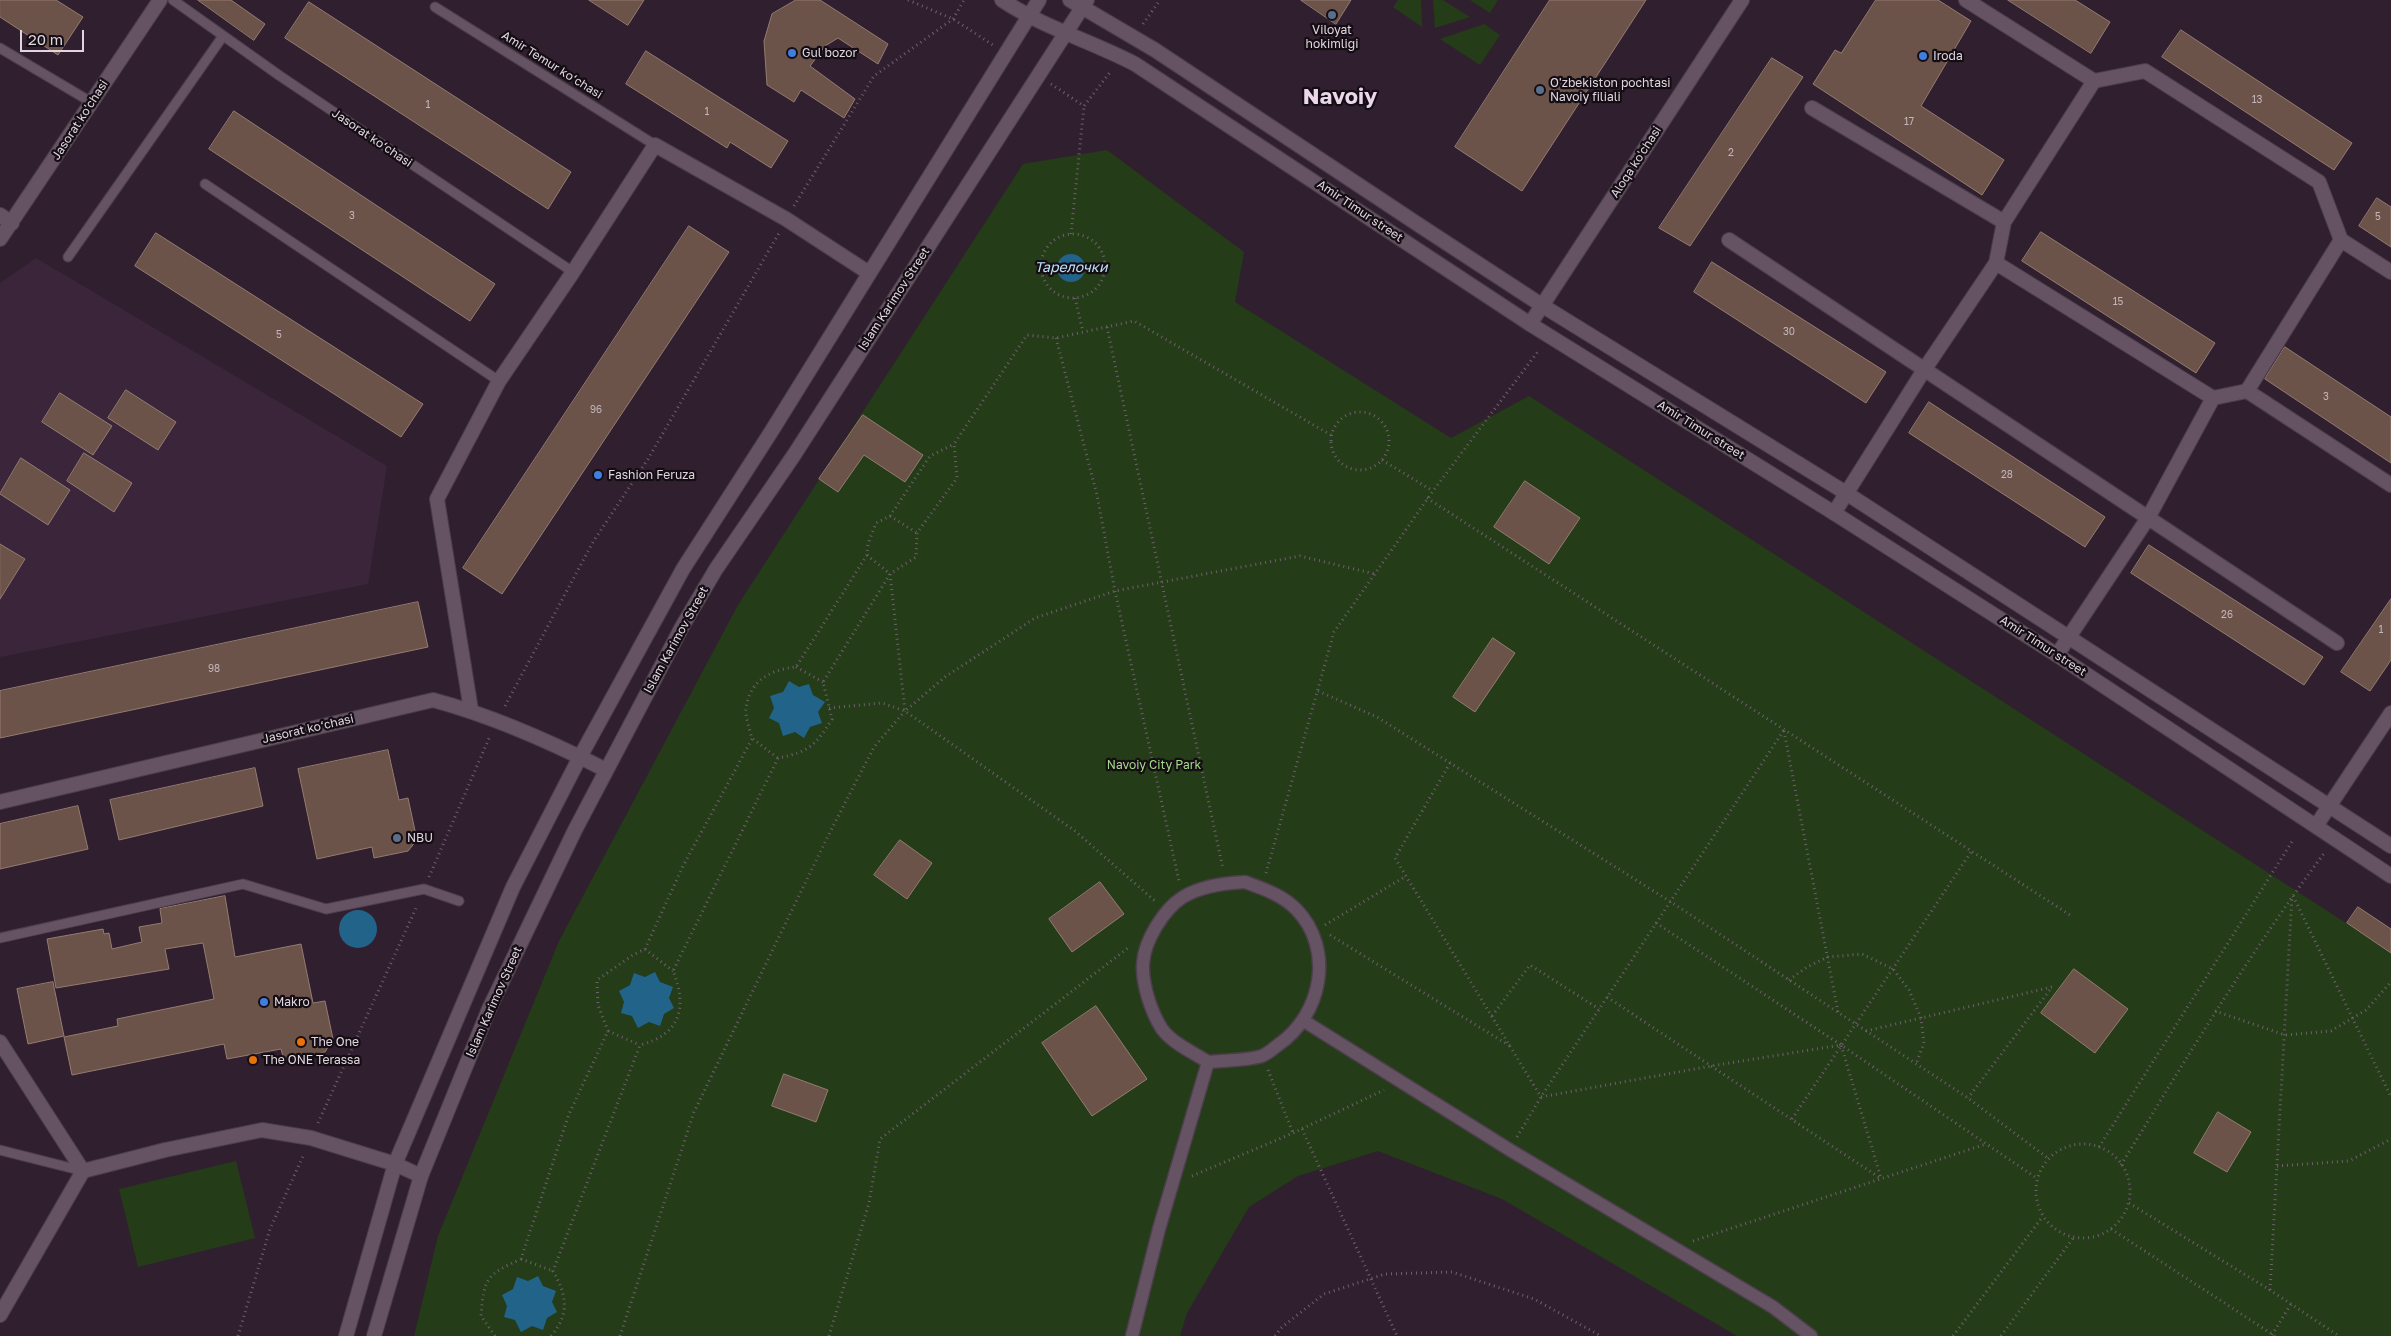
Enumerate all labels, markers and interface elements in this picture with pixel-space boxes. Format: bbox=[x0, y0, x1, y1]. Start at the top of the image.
marker: Viloyat hokimligi bbox=[1326, 9, 1338, 21]
scale bar bbox=[22, 20, 86, 52]
place label: Viloyat hokimligi bbox=[1306, 23, 1358, 51]
street label: Amir Temur ko‘chasi bbox=[499, 28, 605, 102]
text: 20 m bbox=[28, 30, 63, 48]
place label: Gul bozor bbox=[802, 46, 857, 60]
marker: Gul bozor bbox=[786, 47, 798, 59]
place label: Iroda bbox=[1933, 49, 1963, 63]
marker: Iroda bbox=[1917, 50, 1929, 62]
place label: O'zbekiston pochtasi Navoiy filiali bbox=[1550, 76, 1670, 104]
street label: Jasorat ko'chasi bbox=[49, 77, 111, 163]
district label: Navoiy bbox=[1303, 84, 1377, 110]
marker: O'zbekiston pochtasi Navoiy filiali bbox=[1534, 84, 1546, 96]
house number: 13 bbox=[2252, 94, 2262, 106]
house number: 1 bbox=[426, 99, 430, 111]
street label: Jasorat ko‘chasi bbox=[329, 106, 415, 170]
house number: 1 bbox=[705, 106, 709, 118]
house number: 17 bbox=[1904, 116, 1914, 128]
street label: Aloqa ko'chasi bbox=[1608, 124, 1664, 200]
house number: 2 bbox=[1728, 147, 1734, 159]
street label: Amir Timur street bbox=[1314, 177, 1406, 245]
house number: 3 bbox=[349, 210, 355, 222]
house number: 5 bbox=[2375, 211, 2381, 223]
street label: Islam Karimov Street bbox=[855, 245, 933, 353]
water label: Тарелочки bbox=[1035, 260, 1107, 276]
house number: 15 bbox=[2113, 296, 2123, 308]
house number: 30 bbox=[1783, 326, 1795, 338]
house number: 5 bbox=[276, 329, 282, 341]
house number: 3 bbox=[2323, 391, 2329, 403]
street label: Amir Timur street bbox=[1655, 397, 1747, 463]
house number: 96 bbox=[590, 404, 602, 416]
place label: Fashion Feruza bbox=[608, 468, 695, 482]
marker: Fashion Feruza bbox=[592, 469, 604, 481]
house number: 28 bbox=[2001, 469, 2013, 481]
street label: Islam Karimov Street bbox=[641, 584, 711, 696]
house number: 26 bbox=[2221, 609, 2233, 621]
street label: Amir Timur street bbox=[1997, 613, 2089, 679]
house number: 1 bbox=[2379, 624, 2383, 636]
house number: 98 bbox=[208, 663, 220, 675]
street label: Jasorat ko‘chasi bbox=[261, 711, 355, 747]
park label: Navoiy City Park bbox=[1107, 758, 1201, 772]
place label: NBU bbox=[407, 831, 433, 845]
marker: NBU bbox=[391, 832, 403, 844]
street label: Islam Karimov Street bbox=[463, 944, 525, 1060]
place label: Makro bbox=[274, 995, 310, 1009]
marker: Makro bbox=[258, 996, 270, 1008]
place label: The One bbox=[311, 1035, 359, 1049]
marker: The One bbox=[295, 1036, 307, 1048]
place label: The ONE Terassa bbox=[263, 1053, 360, 1067]
marker: The ONE Terassa bbox=[247, 1054, 259, 1066]

